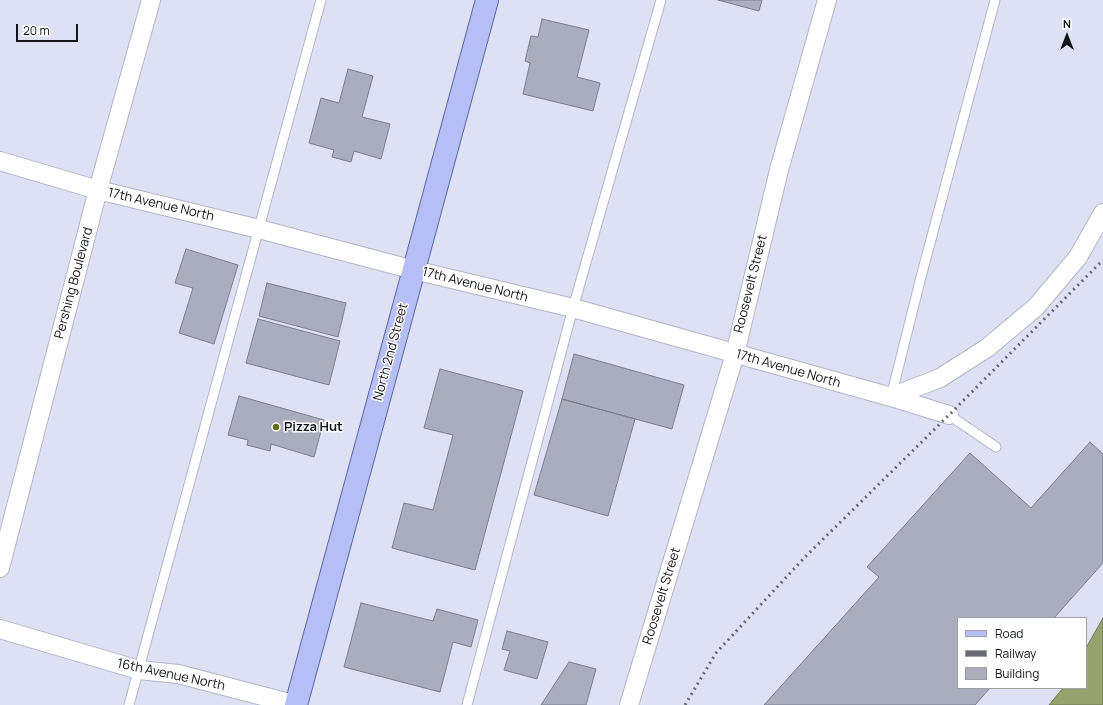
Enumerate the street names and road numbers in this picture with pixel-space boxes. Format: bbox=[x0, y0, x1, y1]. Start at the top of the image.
street label: 17th Avenue North bbox=[106, 185, 216, 225]
street label: Pershing Boulevard bbox=[52, 225, 96, 341]
street label: Roosevelt Street bbox=[731, 233, 771, 335]
street label: 17th Avenue North bbox=[421, 264, 529, 306]
street label: North 2nd Street bbox=[370, 302, 412, 402]
street label: 17th Avenue North bbox=[734, 347, 842, 391]
street label: Roosevelt Street bbox=[640, 546, 684, 646]
street label: 16th Avenue North bbox=[116, 656, 226, 694]

